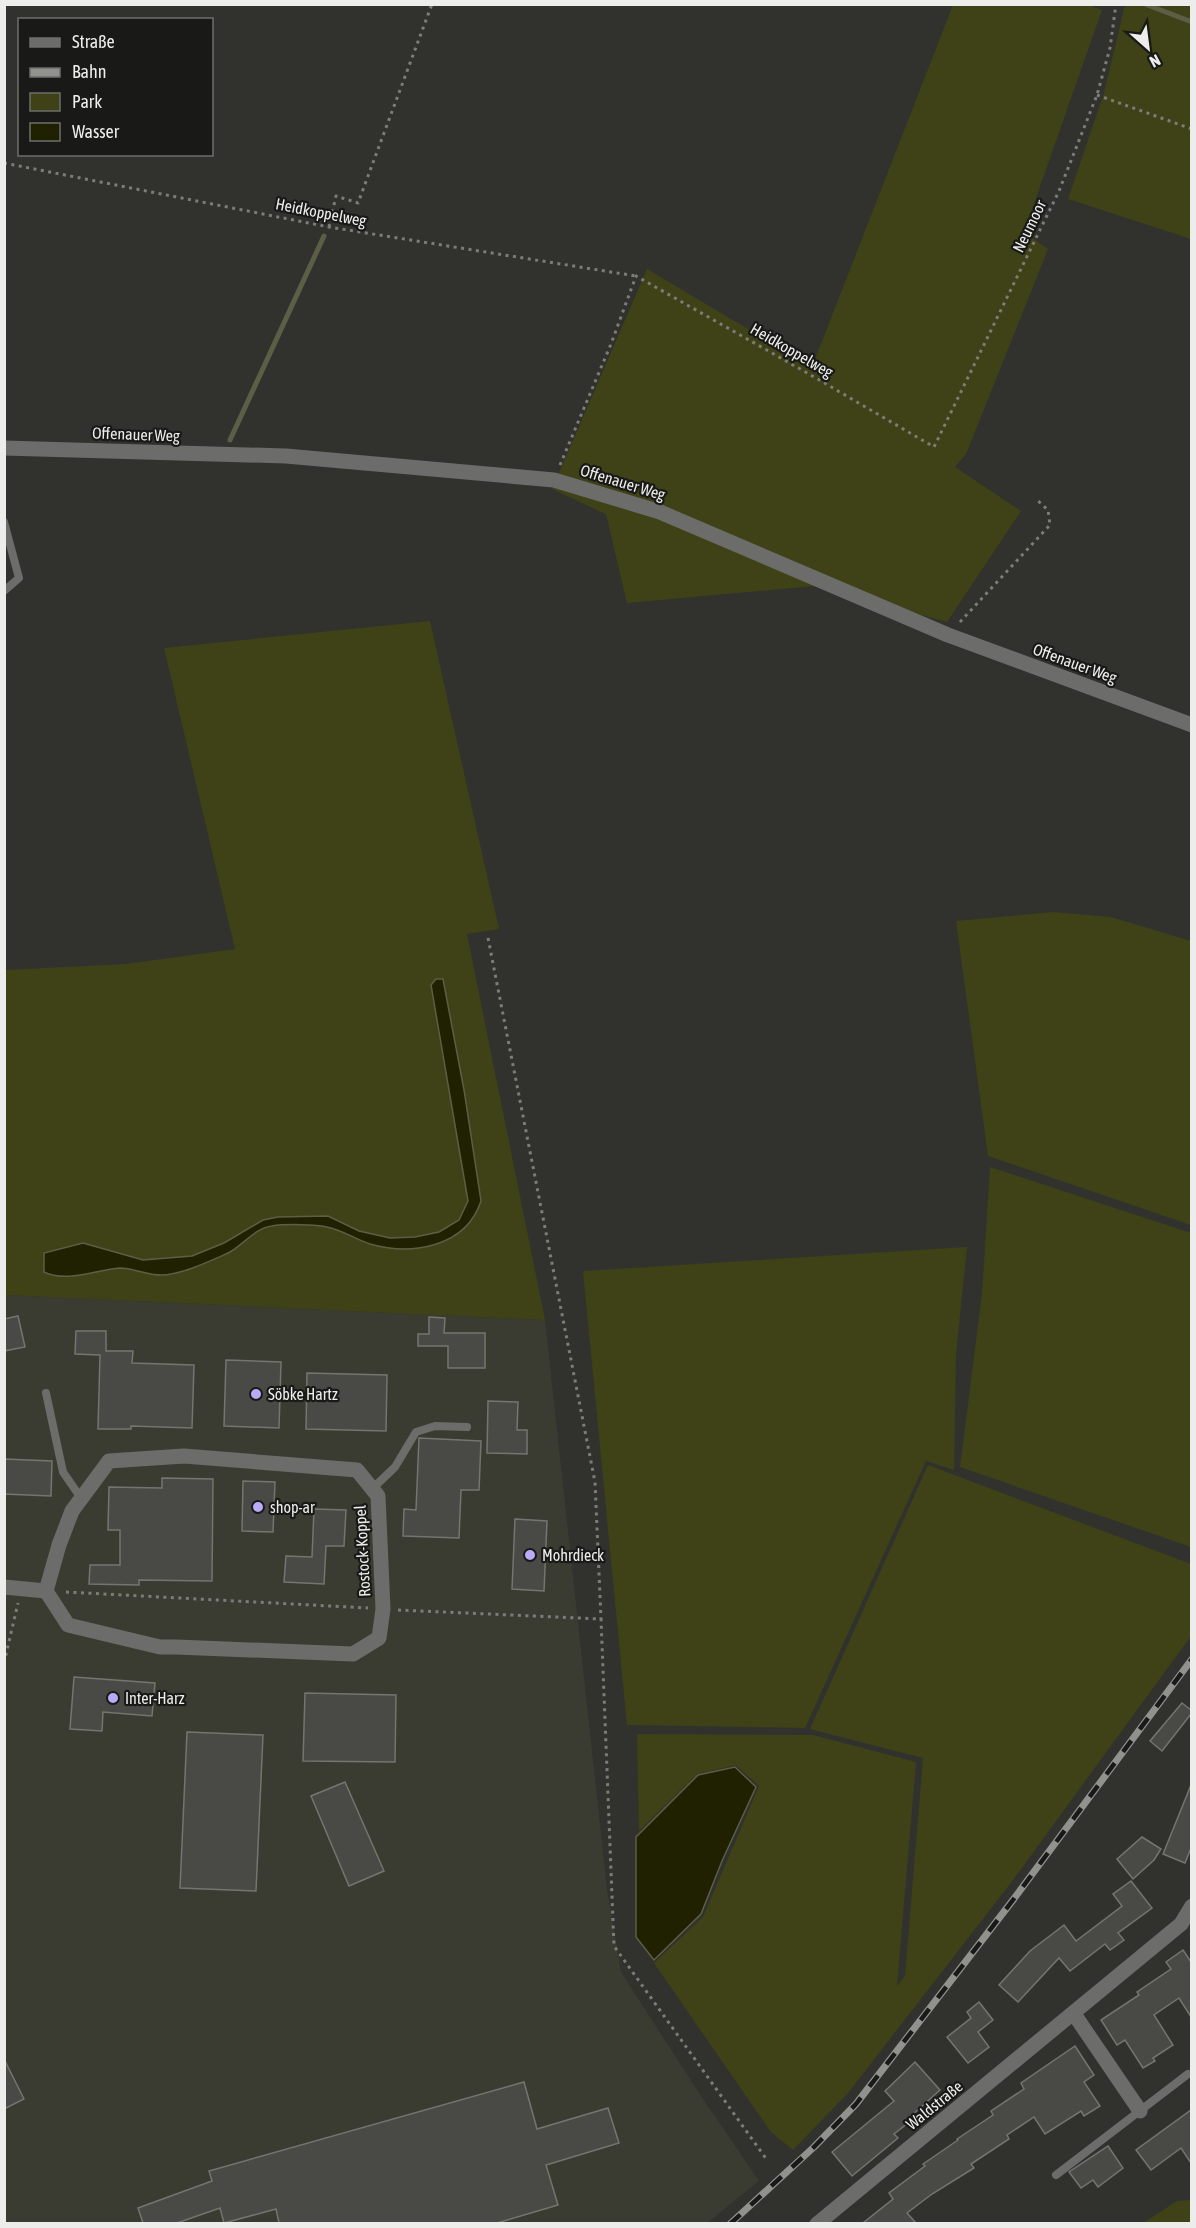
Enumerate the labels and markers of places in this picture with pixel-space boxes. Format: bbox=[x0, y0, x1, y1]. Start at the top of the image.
place label: Söbke Hartz bbox=[268, 1385, 338, 1403]
marker: Söbke Hartz bbox=[249, 1387, 263, 1401]
place label: shop-ar bbox=[270, 1498, 315, 1517]
marker: shop-ar bbox=[251, 1500, 265, 1514]
place label: Mohrdieck bbox=[542, 1546, 604, 1564]
marker: Mohrdieck bbox=[523, 1548, 537, 1562]
place label: Inter-Harz bbox=[125, 1689, 185, 1707]
marker: Inter-Harz bbox=[106, 1691, 120, 1705]

